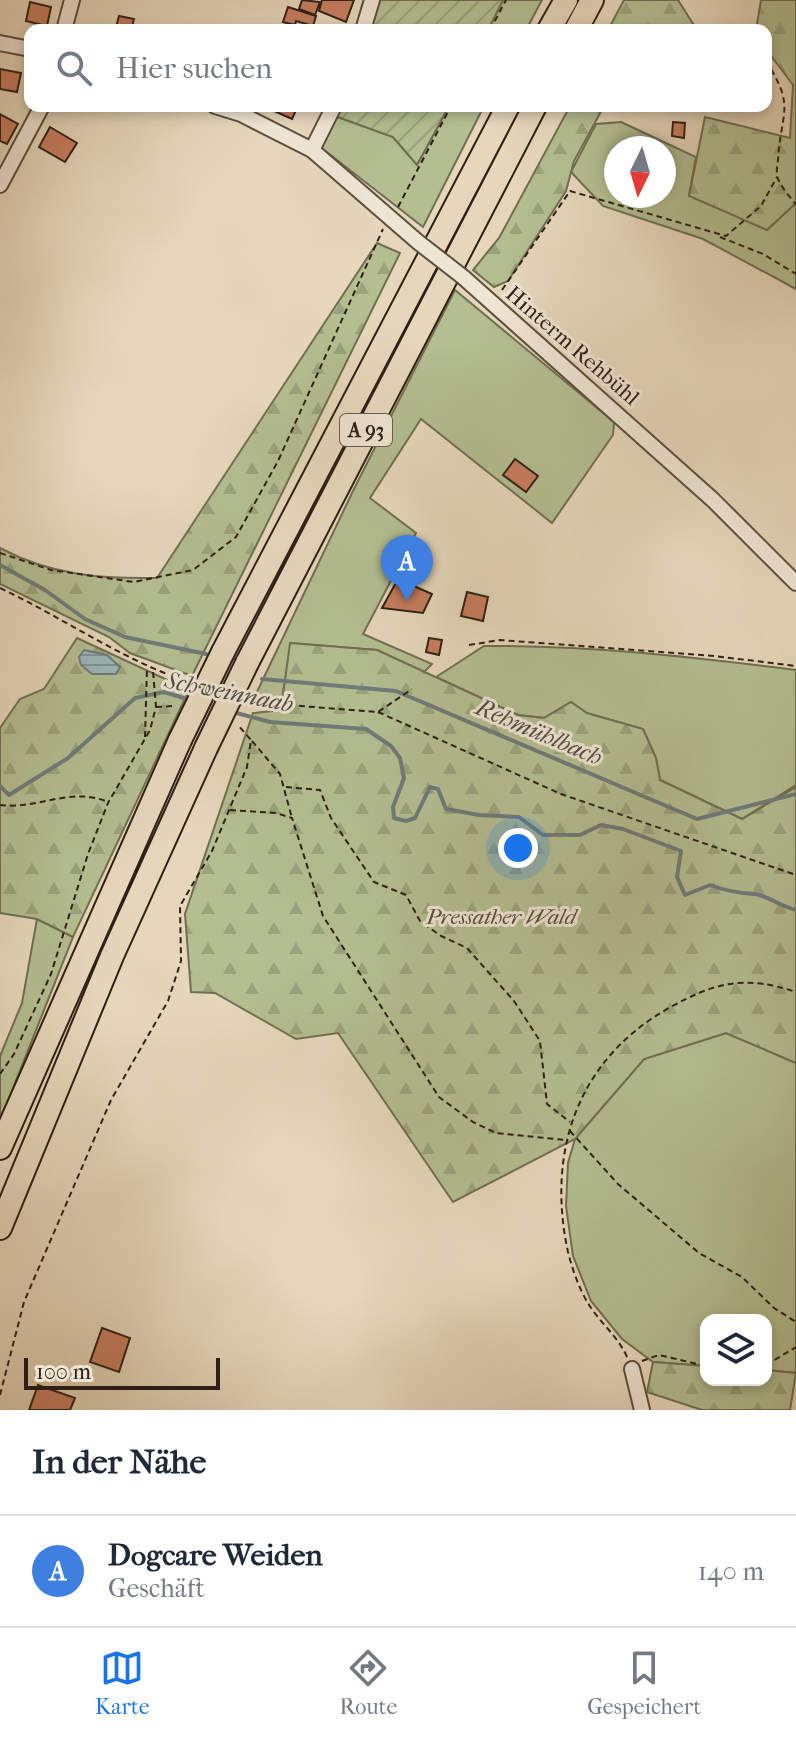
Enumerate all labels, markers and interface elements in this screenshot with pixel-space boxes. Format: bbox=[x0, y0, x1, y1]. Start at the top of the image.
search box bbox=[24, 24, 772, 112]
icon: search bbox=[52, 46, 96, 90]
text: Hier suchen bbox=[116, 51, 272, 86]
north arrow bbox=[604, 136, 676, 208]
street label: Hinterm Rehbühl bbox=[500, 281, 644, 411]
road number: A 93 bbox=[340, 414, 392, 446]
pin: A bbox=[381, 535, 433, 601]
water label: Schweinnaab bbox=[162, 666, 296, 718]
water label: Rehmühlbach bbox=[470, 692, 606, 771]
your location bbox=[498, 828, 538, 868]
park label: Pressather Wald bbox=[425, 904, 579, 930]
map controls bbox=[700, 1314, 772, 1386]
button: layers bbox=[700, 1314, 772, 1386]
scale bar bbox=[24, 1354, 220, 1390]
text: 100 m bbox=[36, 1359, 91, 1385]
text: In der Nähe bbox=[32, 1442, 206, 1482]
text: Dogcare Weiden bbox=[108, 1538, 323, 1573]
text: A bbox=[50, 1556, 66, 1587]
text: 140 m bbox=[698, 1556, 764, 1587]
text: Geschäft bbox=[108, 1573, 205, 1604]
tab: Karte bbox=[95, 1646, 150, 1720]
tab: Route bbox=[340, 1646, 397, 1720]
tab: Gespeichert bbox=[587, 1646, 701, 1720]

